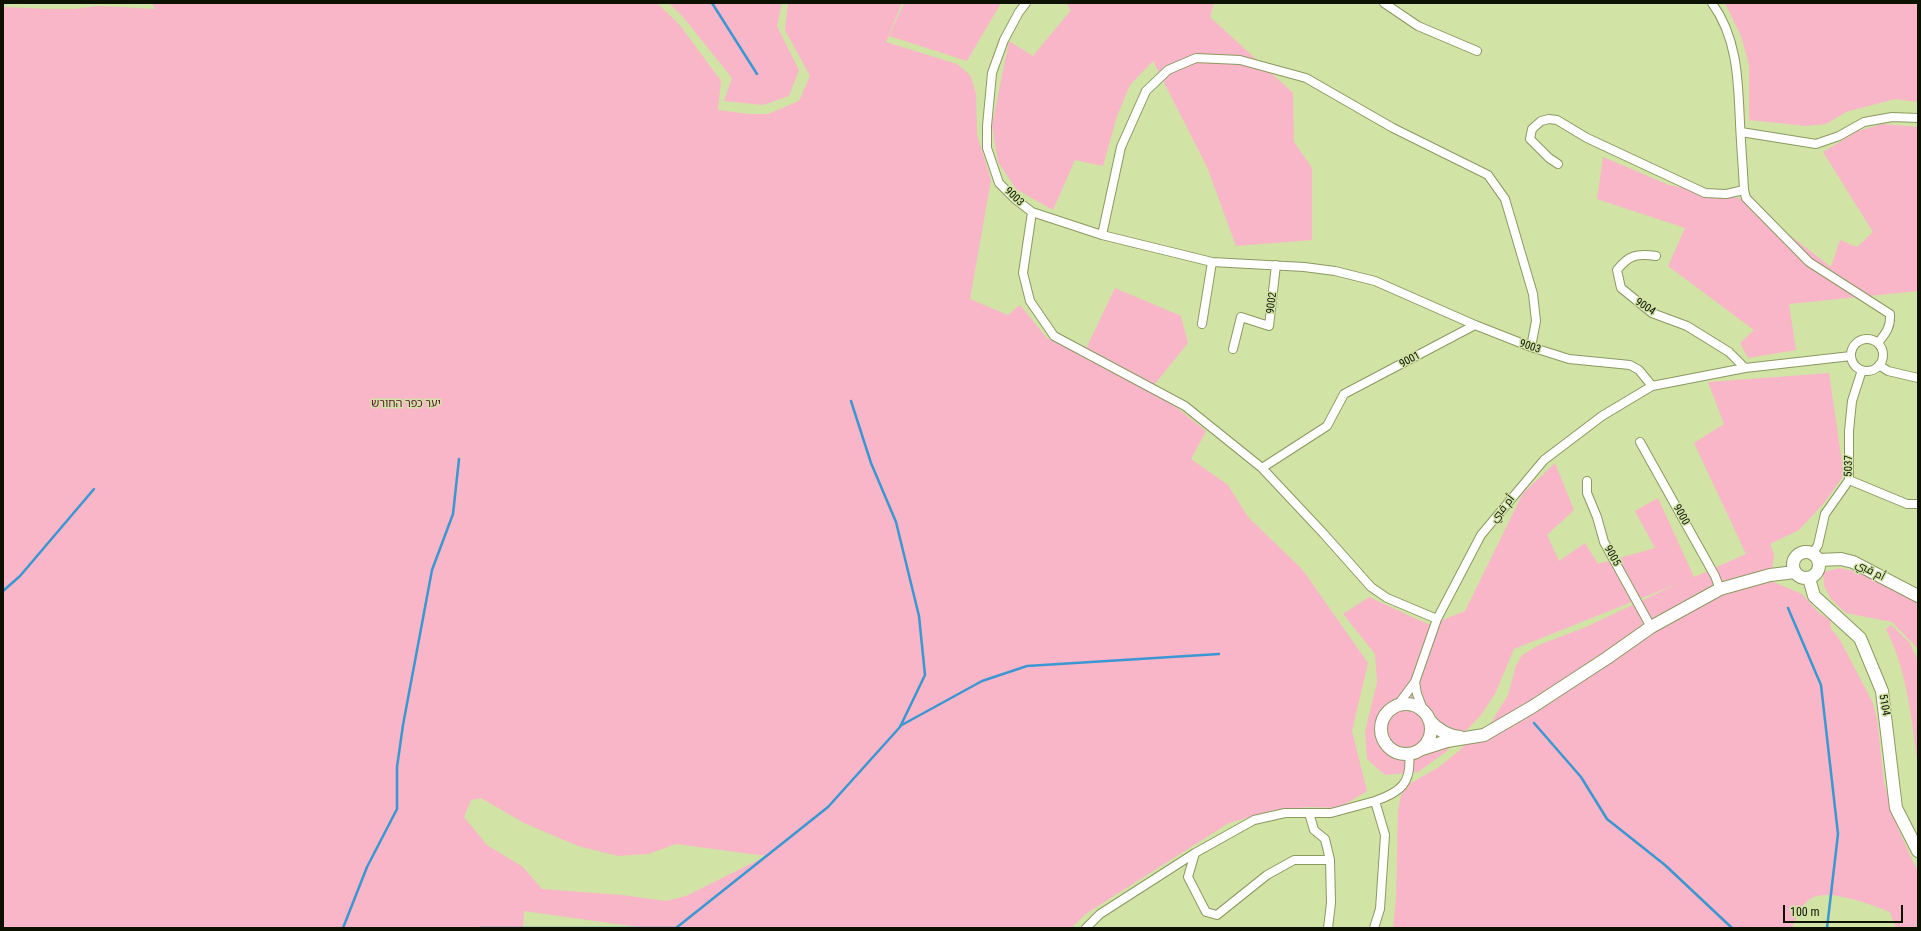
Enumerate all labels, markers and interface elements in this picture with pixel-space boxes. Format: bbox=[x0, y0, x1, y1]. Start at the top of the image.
street label: 9003 bbox=[1002, 185, 1026, 209]
street label: 9002 bbox=[1264, 291, 1280, 315]
street label: 9004 bbox=[1632, 295, 1658, 319]
street label: 9003 bbox=[1518, 337, 1542, 357]
street label: 9001 bbox=[1397, 349, 1423, 371]
park label: יער כפר החורש bbox=[371, 397, 441, 411]
street label: 5037 bbox=[1842, 455, 1856, 477]
street label: أم قبي bbox=[1488, 493, 1518, 525]
street label: 9000 bbox=[1670, 502, 1692, 528]
street label: 9005 bbox=[1601, 543, 1623, 569]
street label: أم قبي bbox=[1853, 558, 1887, 584]
street label: 5104 bbox=[1876, 693, 1892, 717]
scale bar bbox=[1785, 897, 1905, 923]
text: 100 m bbox=[1790, 905, 1820, 919]

